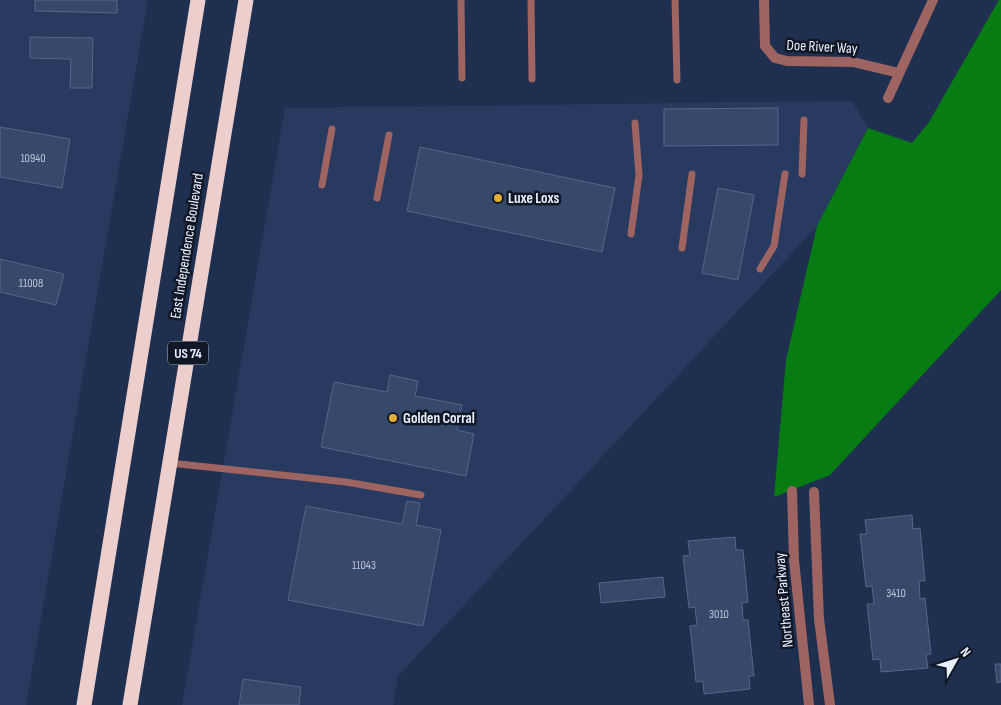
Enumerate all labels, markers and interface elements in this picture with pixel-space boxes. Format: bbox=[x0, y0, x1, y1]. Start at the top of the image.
street label: Doe River Way bbox=[786, 36, 858, 58]
house number: 10940 bbox=[20, 151, 46, 166]
street label: East Independence Boulevard bbox=[166, 172, 208, 320]
place label: Luxe Loxs bbox=[508, 189, 560, 208]
marker: Luxe Loxs bbox=[492, 192, 504, 204]
house number: 11008 bbox=[19, 276, 43, 291]
road number: US 74 bbox=[168, 342, 208, 364]
place label: Golden Corral bbox=[403, 409, 475, 428]
marker: Golden Corral bbox=[387, 412, 399, 424]
street label: Northeast Parkway bbox=[770, 552, 798, 648]
house number: 11043 bbox=[352, 558, 376, 573]
house number: 3410 bbox=[886, 586, 906, 601]
house number: 3010 bbox=[709, 607, 729, 622]
north arrow bbox=[931, 635, 981, 685]
text: N bbox=[957, 644, 975, 660]

